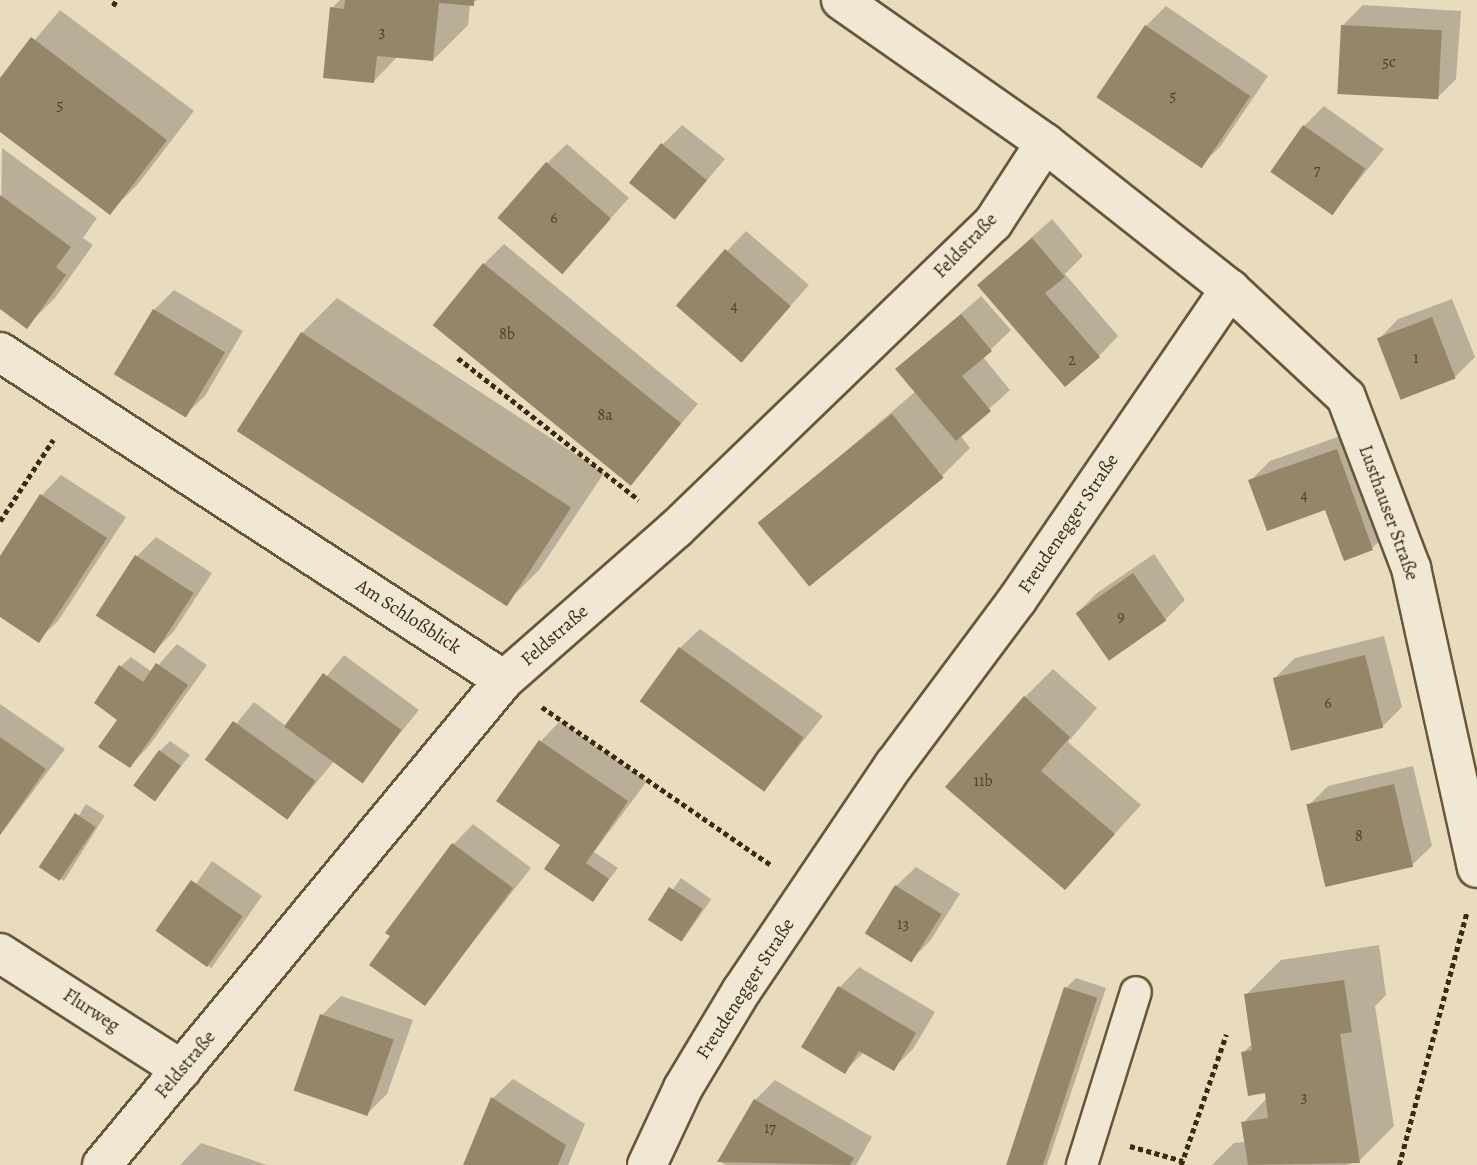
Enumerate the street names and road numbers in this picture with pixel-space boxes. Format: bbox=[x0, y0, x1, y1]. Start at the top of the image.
street label: Feldstraße bbox=[929, 209, 1003, 283]
street label: Lusthauser Straße bbox=[1353, 442, 1423, 584]
street label: Freudenegger Straße bbox=[1014, 450, 1124, 598]
street label: Am Schloßblick bbox=[351, 575, 465, 659]
street label: Feldstraße bbox=[517, 601, 593, 671]
street label: Freudenegger Straße bbox=[692, 914, 800, 1064]
street label: Flurweg bbox=[58, 984, 124, 1038]
street label: Feldstraße bbox=[151, 1026, 221, 1104]

